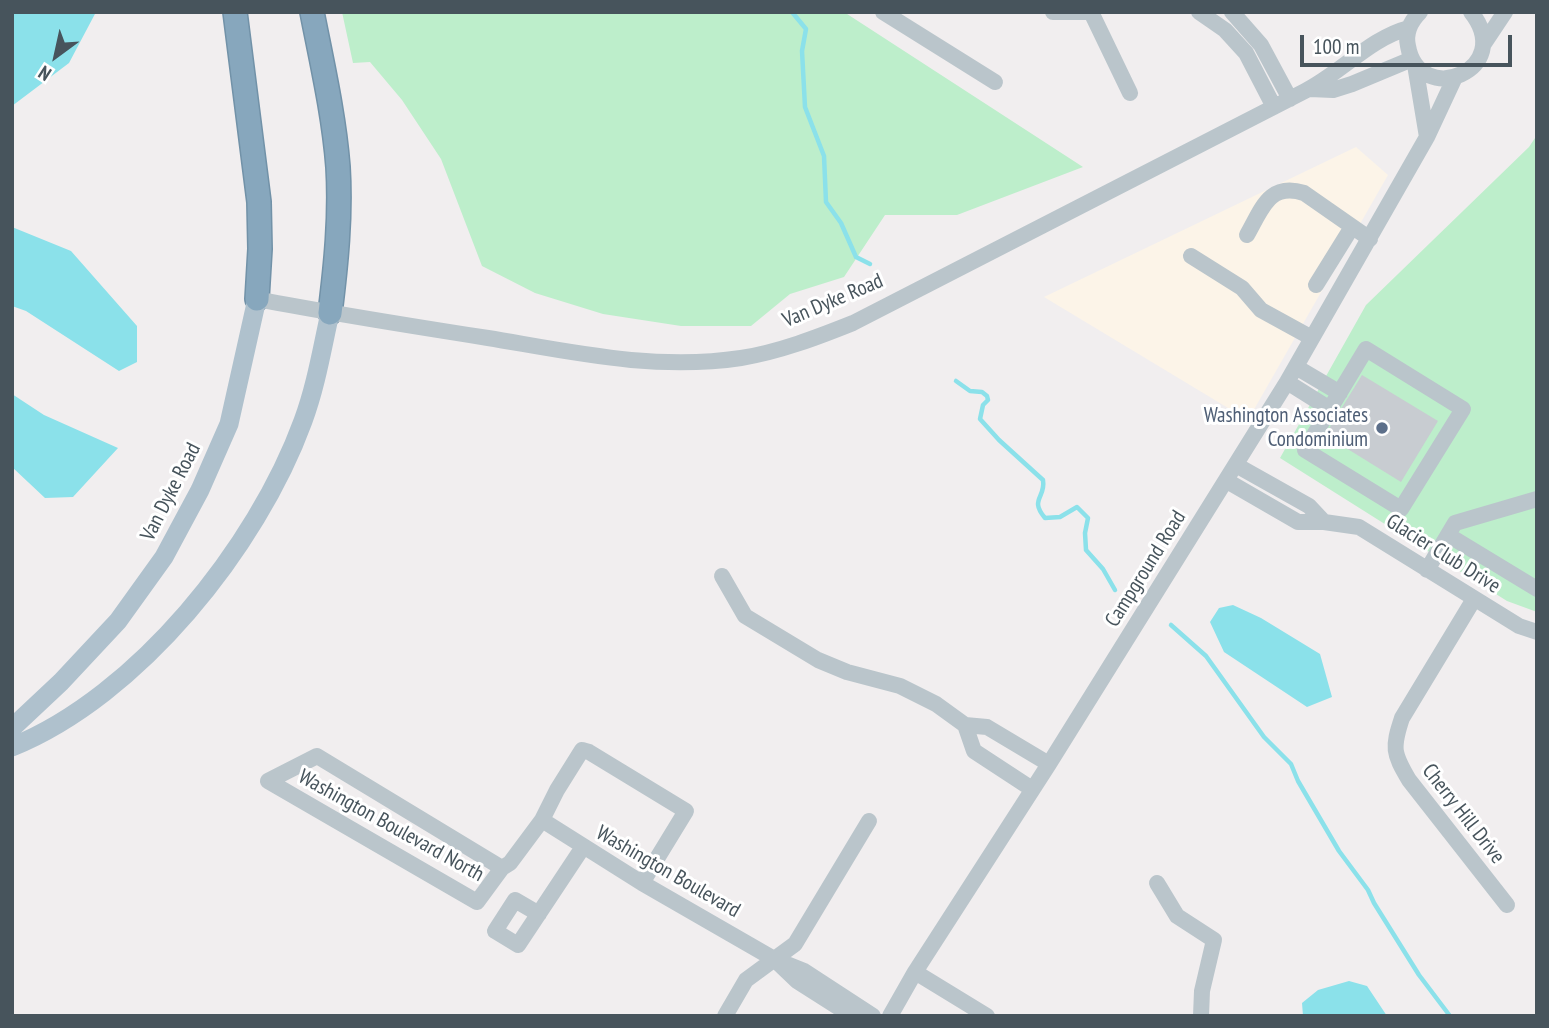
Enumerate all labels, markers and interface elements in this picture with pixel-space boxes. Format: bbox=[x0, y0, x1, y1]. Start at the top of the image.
north arrow bbox=[21, 21, 91, 91]
scale bar bbox=[1304, 21, 1516, 65]
text: 100 m bbox=[1313, 33, 1359, 60]
text: N bbox=[34, 61, 55, 86]
street label: Van Dyke Road bbox=[779, 269, 887, 333]
place label: Washington Associates Condominium bbox=[1204, 403, 1368, 453]
marker: Washington Associates Condominium bbox=[1374, 420, 1390, 436]
street label: Van Dyke Road bbox=[136, 439, 206, 545]
street label: Campground Road bbox=[1100, 506, 1192, 632]
street label: Glacier Club Drive bbox=[1381, 509, 1505, 599]
street label: Cherry Hill Drive bbox=[1416, 759, 1510, 869]
street label: Washington Boulevard North bbox=[294, 765, 488, 887]
street label: Washington Boulevard bbox=[592, 821, 744, 923]

